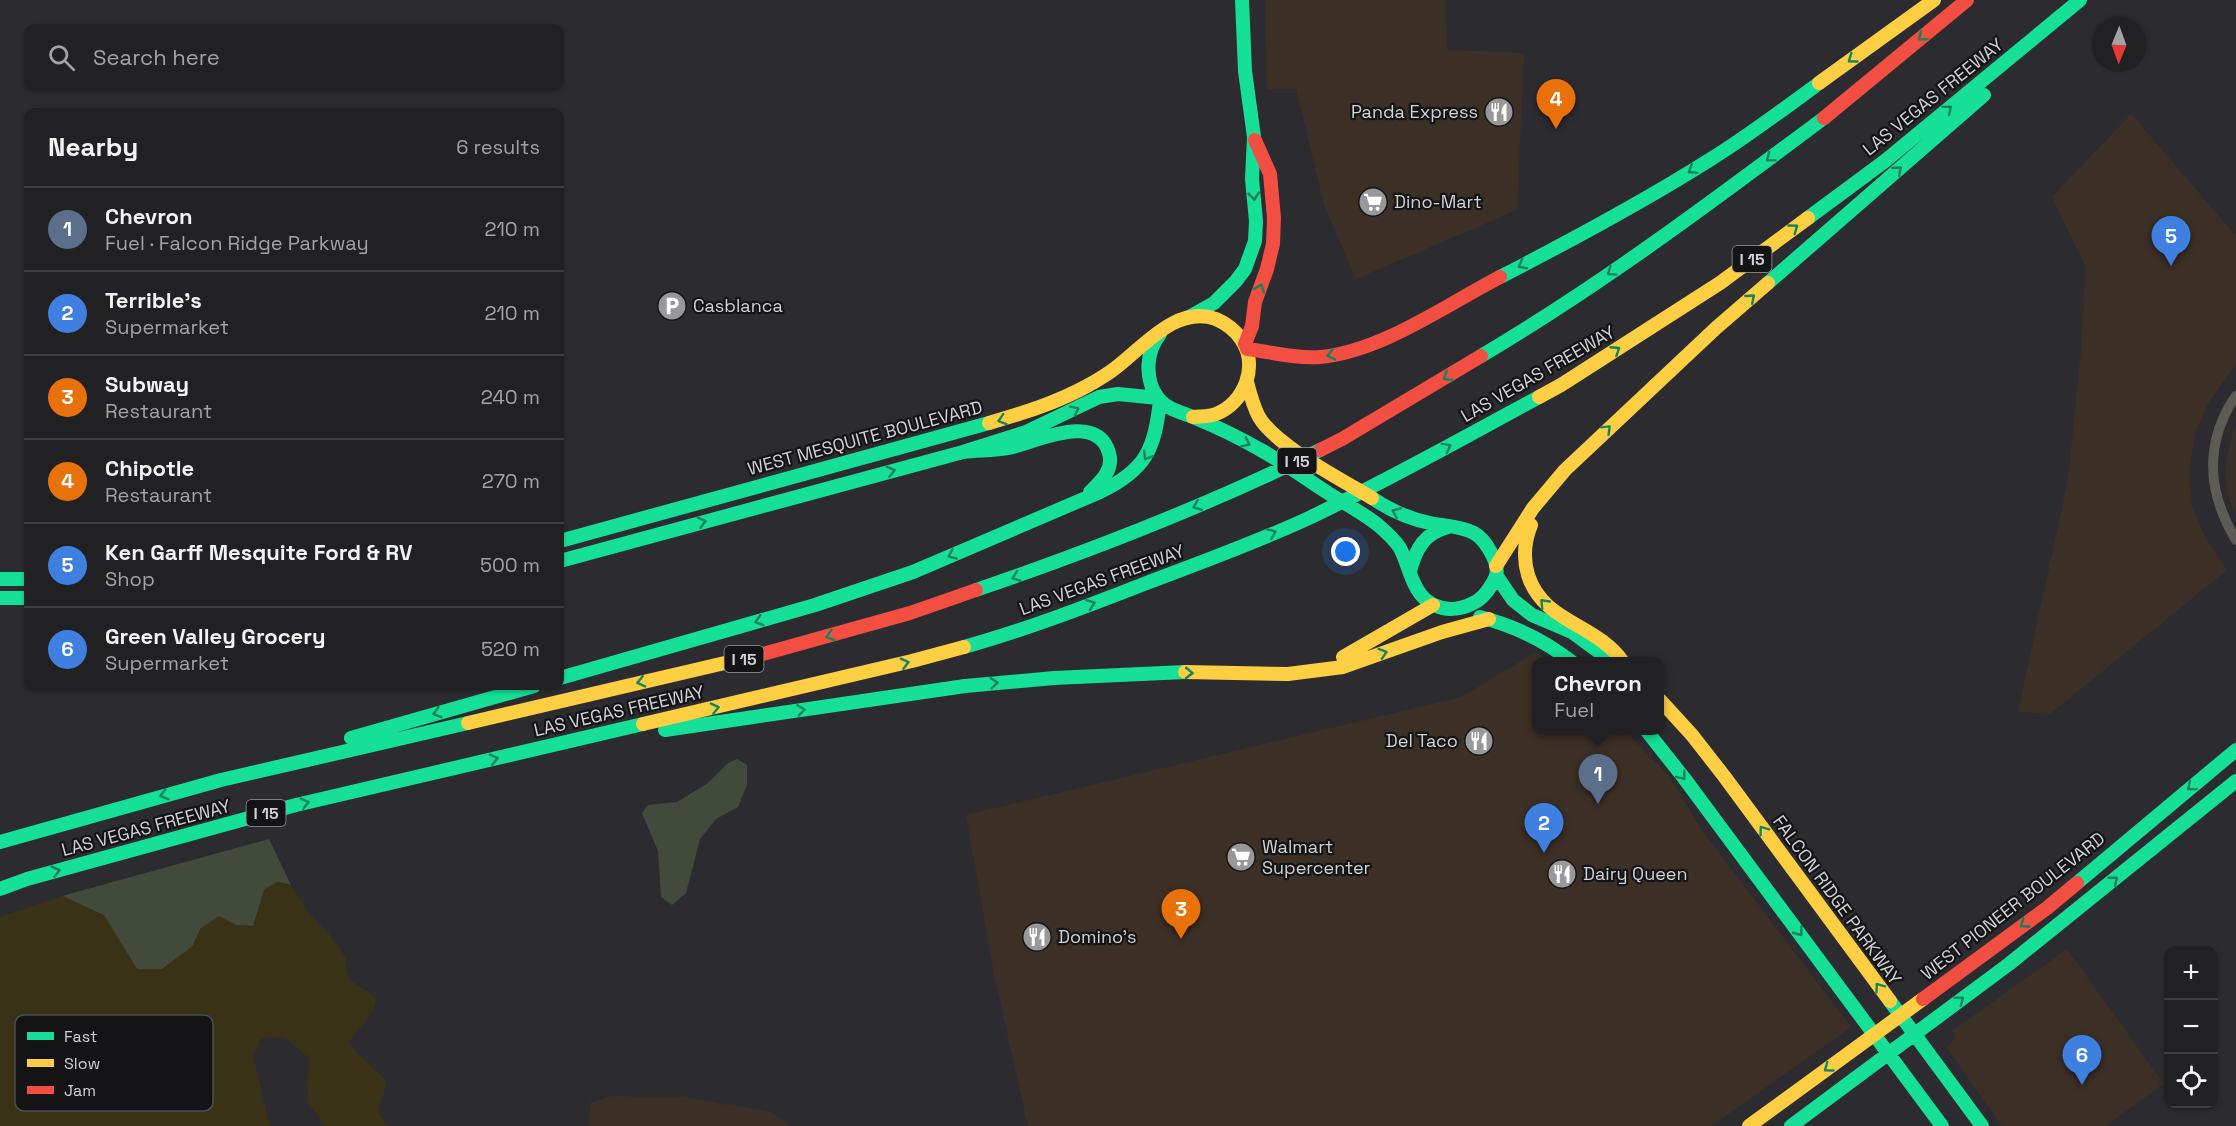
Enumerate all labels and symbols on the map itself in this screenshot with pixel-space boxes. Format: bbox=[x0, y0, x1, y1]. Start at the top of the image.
north arrow bbox=[2092, 18, 2146, 72]
one-way arrow bbox=[1918, 30, 1929, 41]
street label: LAS VEGAS FREEWAY bbox=[1858, 33, 2008, 160]
one-way arrow bbox=[1848, 52, 1859, 63]
pin: 4 bbox=[1536, 80, 1576, 129]
restaurant icon: Panda Express bbox=[1483, 96, 1515, 128]
place label: Panda Express bbox=[1351, 100, 1478, 123]
one-way arrow bbox=[1941, 105, 1952, 116]
one-way arrow bbox=[1765, 151, 1776, 162]
one-way arrow bbox=[1688, 163, 1698, 175]
one-way arrow bbox=[1891, 166, 1902, 177]
supermarket icon: Dino-Mart bbox=[1357, 186, 1389, 218]
place label: Dino-Mart bbox=[1394, 190, 1482, 213]
one-way arrow bbox=[1247, 191, 1259, 200]
pin: 5 bbox=[2152, 216, 2190, 266]
one-way arrow bbox=[1787, 224, 1798, 235]
road number: I 15 bbox=[1732, 246, 1772, 272]
one-way arrow bbox=[1518, 258, 1528, 269]
one-way arrow bbox=[1607, 265, 1618, 276]
one-way arrow bbox=[1252, 283, 1265, 294]
parking icon: Casblanca bbox=[656, 290, 688, 322]
place label: Casblanca bbox=[693, 294, 783, 317]
one-way arrow bbox=[1744, 294, 1755, 305]
street label: LAS VEGAS FREEWAY bbox=[1457, 320, 1619, 427]
one-way arrow bbox=[1609, 346, 1620, 357]
one-way arrow bbox=[1327, 347, 1337, 360]
one-way arrow bbox=[1443, 369, 1453, 381]
street label: WEST MESQUITE BOULEVARD bbox=[745, 395, 985, 480]
one-way arrow bbox=[1069, 405, 1080, 417]
one-way arrow bbox=[997, 412, 1008, 425]
one-way arrow bbox=[1599, 426, 1610, 437]
one-way arrow bbox=[1239, 435, 1250, 447]
one-way arrow bbox=[1441, 443, 1451, 454]
road number: I 15 bbox=[1278, 448, 1316, 474]
one-way arrow bbox=[1143, 450, 1155, 460]
one-way arrow bbox=[885, 466, 895, 478]
one-way arrow bbox=[1193, 499, 1204, 511]
one-way arrow bbox=[1391, 507, 1402, 519]
one-way arrow bbox=[697, 517, 707, 530]
one-way arrow bbox=[1266, 528, 1277, 540]
your location bbox=[1331, 537, 1360, 566]
street label: LAS VEGAS FREEWAY bbox=[1016, 539, 1188, 620]
one-way arrow bbox=[948, 548, 959, 560]
one-way arrow bbox=[1011, 570, 1022, 583]
one-way arrow bbox=[1085, 599, 1096, 612]
one-way arrow bbox=[1540, 599, 1551, 610]
one-way arrow bbox=[754, 614, 765, 626]
one-way arrow bbox=[825, 629, 836, 641]
road number: I 15 bbox=[724, 646, 764, 672]
one-way arrow bbox=[1377, 648, 1388, 661]
one-way arrow bbox=[900, 658, 910, 671]
one-way arrow bbox=[1184, 666, 1193, 679]
one-way arrow bbox=[636, 675, 646, 688]
one-way arrow bbox=[990, 677, 999, 690]
street label: LAS VEGAS FREEWAY bbox=[531, 680, 706, 741]
one-way arrow bbox=[710, 702, 720, 715]
one-way arrow bbox=[796, 705, 806, 717]
one-way arrow bbox=[432, 706, 443, 718]
restaurant icon: Del Taco bbox=[1463, 725, 1495, 757]
place label: Del Taco bbox=[1386, 729, 1458, 752]
one-way arrow bbox=[489, 753, 499, 766]
pin: 1 bbox=[1578, 754, 1618, 804]
one-way arrow bbox=[1675, 770, 1686, 781]
one-way arrow bbox=[2187, 780, 2198, 791]
one-way arrow bbox=[160, 788, 170, 801]
street label: LAS VEGAS FREEWAY bbox=[59, 794, 233, 861]
one-way arrow bbox=[299, 798, 309, 811]
road number: I 15 bbox=[246, 800, 286, 826]
pin: 2 bbox=[1524, 804, 1564, 853]
street label: FALCON RIDGE PARKWAY bbox=[1768, 810, 1907, 989]
one-way arrow bbox=[1760, 825, 1771, 836]
street label: WEST PIONEER BOULEVARD bbox=[1916, 827, 2109, 985]
place label: Walmart Supercenter bbox=[1262, 835, 1371, 879]
supermarket icon: Walmart Supercenter bbox=[1225, 841, 1257, 873]
restaurant icon: Dairy Queen bbox=[1546, 858, 1578, 890]
place label: Dairy Queen bbox=[1583, 862, 1688, 885]
one-way arrow bbox=[50, 866, 60, 878]
one-way arrow bbox=[2107, 876, 2118, 887]
pin: 3 bbox=[1162, 890, 1200, 939]
one-way arrow bbox=[2020, 917, 2031, 928]
restaurant icon: Domino's bbox=[1021, 921, 1053, 953]
place label: Domino's bbox=[1058, 925, 1136, 948]
one-way arrow bbox=[1792, 926, 1803, 937]
one-way arrow bbox=[1875, 983, 1886, 994]
one-way arrow bbox=[1954, 996, 1965, 1007]
legend bbox=[15, 1015, 213, 1111]
text: Fast bbox=[64, 1026, 97, 1047]
pin: 6 bbox=[2062, 1036, 2102, 1085]
text: Slow bbox=[64, 1053, 100, 1074]
one-way arrow bbox=[1823, 1061, 1834, 1072]
text: Jam bbox=[64, 1080, 96, 1101]

